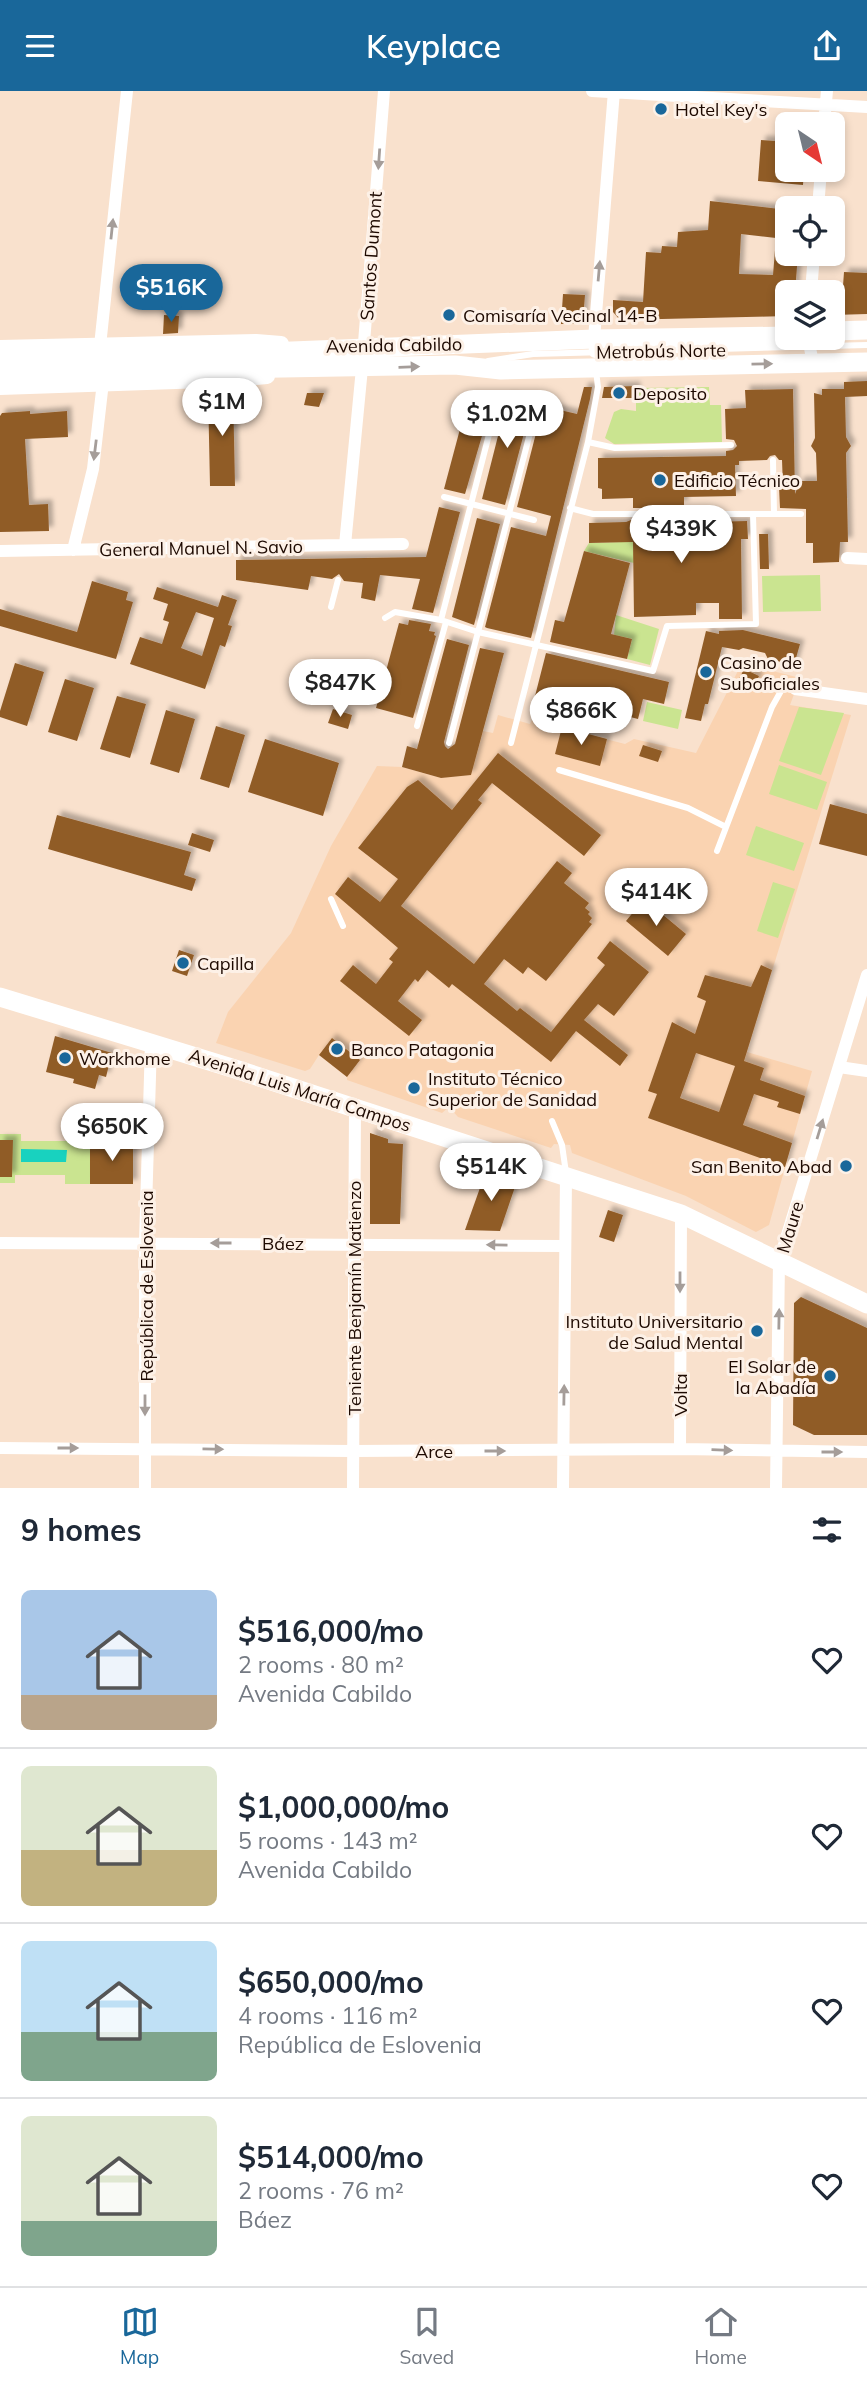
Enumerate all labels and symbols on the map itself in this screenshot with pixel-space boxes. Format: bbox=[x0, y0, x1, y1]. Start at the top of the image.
place label: Hotel Key's bbox=[675, 98, 767, 121]
marker: Hotel Key's bbox=[653, 101, 669, 117]
north arrow bbox=[775, 112, 845, 182]
one-way arrow bbox=[373, 148, 384, 170]
street label: Santos Dumont bbox=[355, 191, 387, 321]
one-way arrow bbox=[107, 218, 118, 240]
one-way arrow bbox=[594, 260, 605, 282]
pin: $516K bbox=[122, 265, 220, 324]
place label: Comisaría Vecinal 14-B bbox=[463, 304, 657, 327]
marker: Comisaría Vecinal 14-B bbox=[441, 307, 457, 323]
street label: Avenida Cabildo bbox=[326, 332, 462, 358]
street label: Metrobús Norte bbox=[596, 338, 726, 364]
one-way arrow bbox=[752, 359, 774, 370]
one-way arrow bbox=[398, 361, 420, 372]
pin: $1M bbox=[188, 379, 256, 438]
place label: Deposito bbox=[633, 382, 707, 405]
marker: Deposito bbox=[611, 385, 627, 401]
pin: $1.02M bbox=[450, 391, 564, 450]
one-way arrow bbox=[89, 439, 100, 461]
place label: Edificio Técnico bbox=[674, 469, 800, 492]
marker: Edificio Técnico bbox=[652, 472, 668, 488]
pin: $439K bbox=[632, 505, 730, 565]
street label: General Manuel N. Savio bbox=[99, 535, 303, 561]
place label: Casino de Suboficiales bbox=[720, 651, 820, 695]
pin: $847K bbox=[291, 659, 389, 719]
marker: Casino de Suboficiales bbox=[698, 664, 714, 680]
pin: $866K bbox=[532, 687, 630, 747]
pin: $414K bbox=[607, 869, 705, 928]
place label: Capilla bbox=[197, 952, 254, 975]
marker: Capilla bbox=[175, 955, 191, 971]
place label: Banco Patagonia bbox=[351, 1038, 494, 1061]
marker: Banco Patagonia bbox=[329, 1041, 345, 1057]
street label: Avenida Luis María Campos bbox=[186, 1043, 414, 1137]
place label: Workhome bbox=[79, 1047, 170, 1070]
marker: Workhome bbox=[57, 1050, 73, 1066]
place label: Instituto Técnico Superior de Sanidad bbox=[428, 1067, 597, 1111]
marker: Instituto Técnico Superior de Sanidad bbox=[406, 1080, 422, 1096]
pin: $650K bbox=[63, 1103, 161, 1163]
one-way arrow bbox=[815, 1118, 825, 1139]
pin: $514K bbox=[442, 1143, 540, 1203]
place label: San Benito Abad bbox=[691, 1155, 832, 1178]
marker: San Benito Abad bbox=[838, 1158, 854, 1174]
street label: Teniente Benjamín Matienzo bbox=[343, 1181, 366, 1415]
street label: República de Eslovenia bbox=[135, 1191, 158, 1381]
street label: Maure bbox=[771, 1198, 809, 1256]
street label: Báez bbox=[262, 1232, 304, 1255]
one-way arrow bbox=[209, 1237, 231, 1249]
one-way arrow bbox=[486, 1239, 508, 1251]
one-way arrow bbox=[675, 1272, 686, 1294]
one-way arrow bbox=[773, 1308, 784, 1330]
place label: Instituto Universitario de Salud Mental bbox=[565, 1310, 743, 1354]
marker: Instituto Universitario de Salud Mental bbox=[749, 1323, 765, 1339]
place label: El Solar de la Abadía bbox=[728, 1355, 816, 1399]
marker: El Solar de la Abadía bbox=[822, 1368, 838, 1384]
street label: Volta bbox=[669, 1373, 692, 1417]
one-way arrow bbox=[558, 1384, 569, 1406]
one-way arrow bbox=[139, 1394, 151, 1416]
street label: Arce bbox=[415, 1440, 453, 1463]
one-way arrow bbox=[57, 1442, 79, 1454]
one-way arrow bbox=[203, 1443, 225, 1455]
one-way arrow bbox=[484, 1445, 506, 1457]
one-way arrow bbox=[712, 1445, 734, 1456]
one-way arrow bbox=[821, 1446, 843, 1458]

